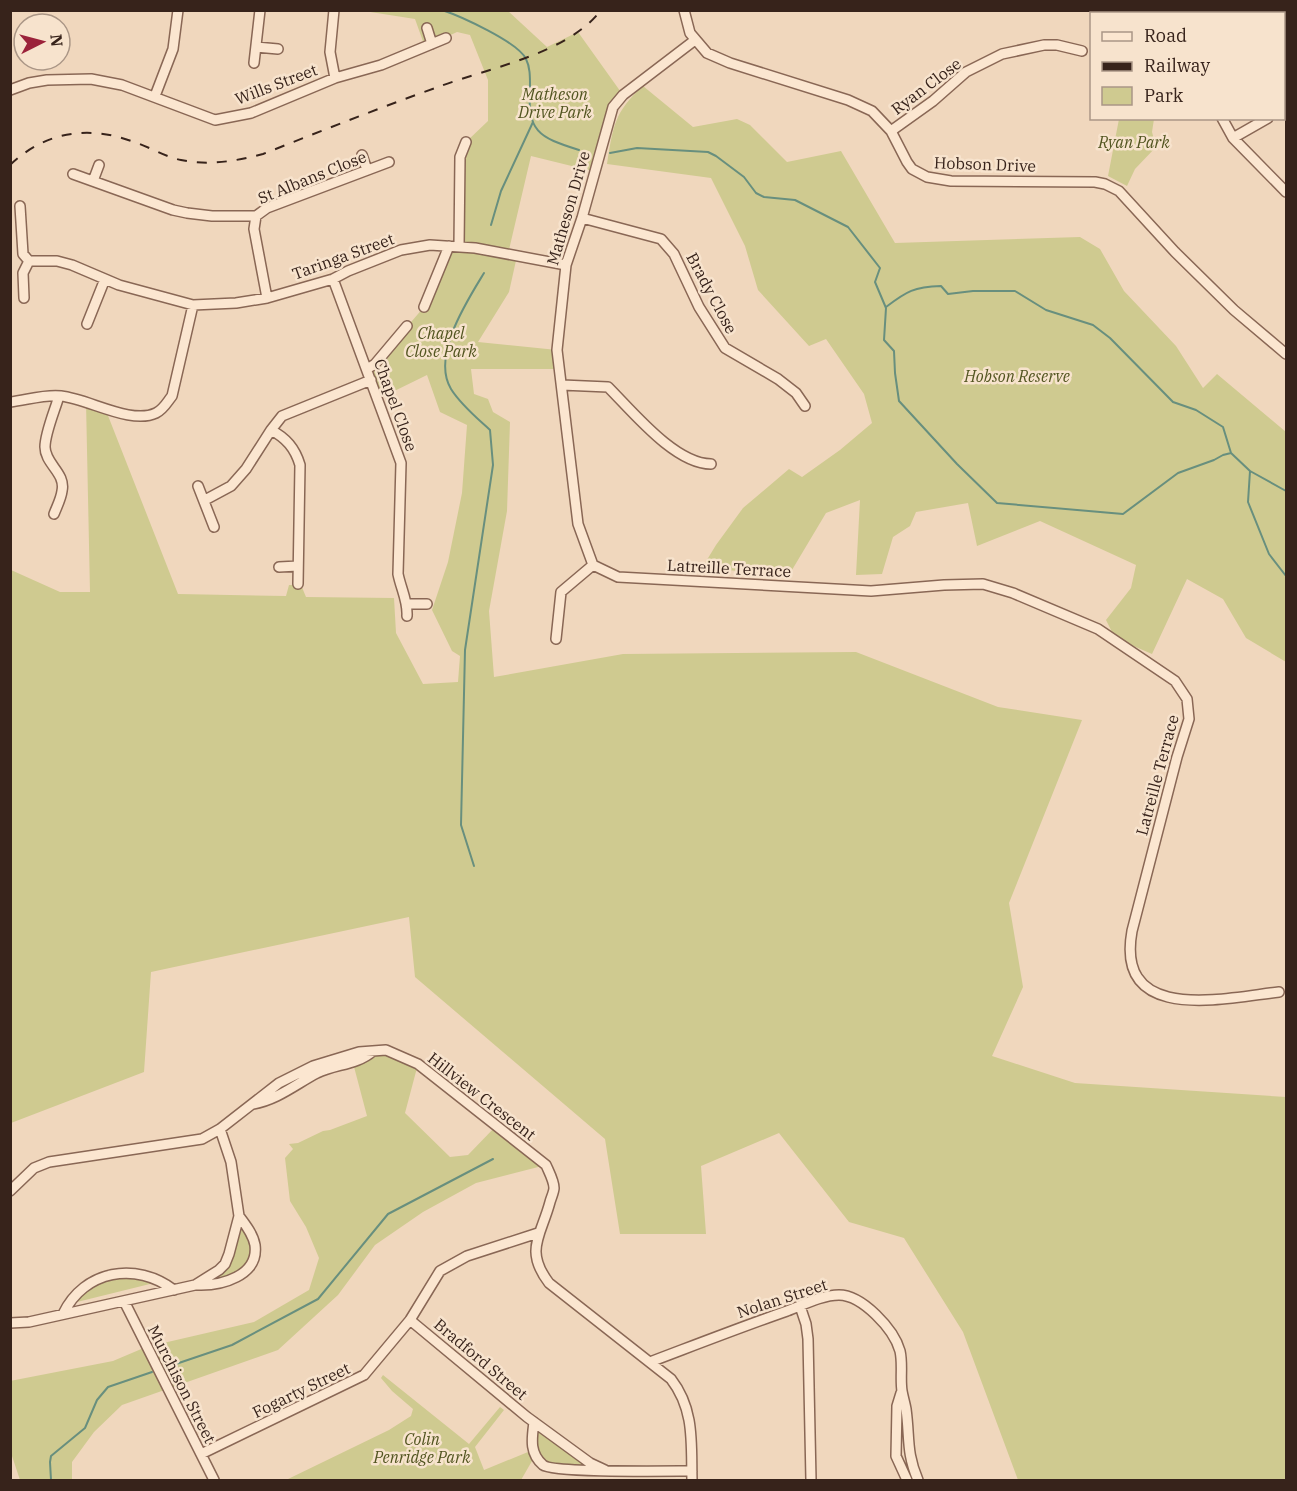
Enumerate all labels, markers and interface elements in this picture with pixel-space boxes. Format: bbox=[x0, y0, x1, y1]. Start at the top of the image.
north arrow bbox=[12, 12, 72, 72]
legend bbox=[1090, 12, 1285, 120]
text: Road bbox=[1144, 24, 1187, 47]
text: N bbox=[46, 33, 68, 48]
street label: Ryan Close bbox=[887, 53, 965, 119]
text: Railway bbox=[1144, 54, 1210, 77]
street label: Wills Street bbox=[232, 59, 320, 109]
park label: Matheson Drive Park bbox=[517, 84, 592, 122]
text: Park bbox=[1144, 84, 1184, 107]
park label: Ryan Park bbox=[1097, 132, 1170, 152]
street label: St Albans Close bbox=[255, 146, 369, 208]
street label: Matheson Drive bbox=[542, 149, 594, 267]
street label: Hobson Drive bbox=[934, 152, 1036, 176]
street label: Taringa Street bbox=[289, 228, 397, 284]
street label: Brady Close bbox=[682, 249, 742, 337]
park label: Chapel Close Park bbox=[405, 323, 477, 361]
street label: Chapel Close bbox=[370, 356, 422, 454]
park label: Hobson Reserve bbox=[963, 366, 1070, 386]
street label: Latreille Terrace bbox=[666, 555, 792, 581]
street label: Latreille Terrace bbox=[1131, 712, 1183, 838]
street label: Hillview Crescent bbox=[424, 1048, 540, 1145]
street label: Nolan Street bbox=[734, 1274, 830, 1322]
street label: Bradford Street bbox=[430, 1314, 532, 1404]
street label: Murchison Street bbox=[144, 1322, 221, 1447]
street label: Fogarty Street bbox=[249, 1358, 353, 1422]
park label: Colin Penridge Park bbox=[372, 1429, 471, 1467]

